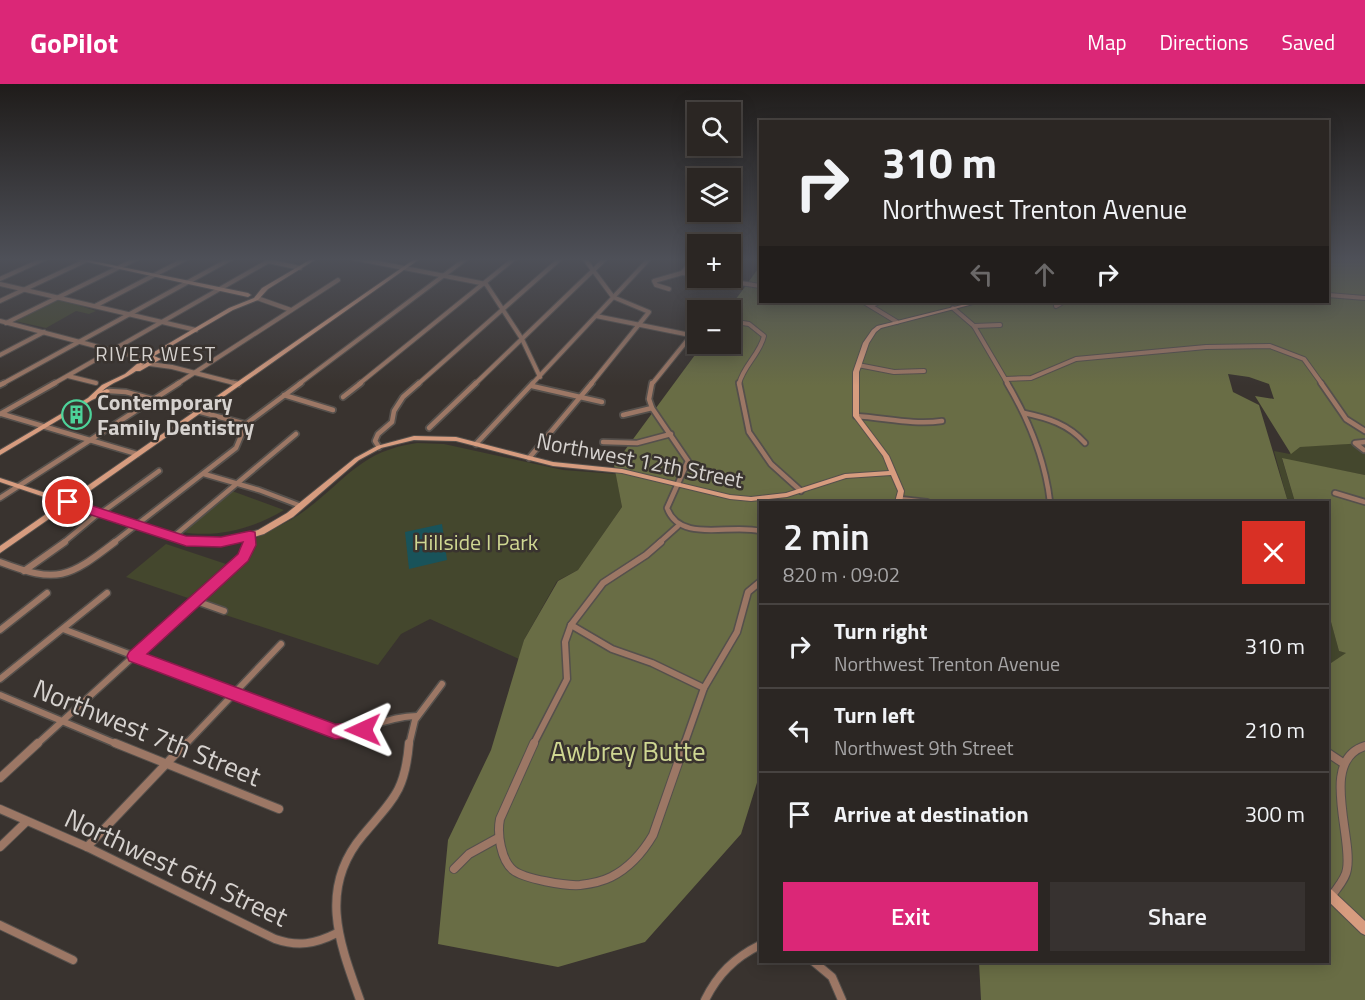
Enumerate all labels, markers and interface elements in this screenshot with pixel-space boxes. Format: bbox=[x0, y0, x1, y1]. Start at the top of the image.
text: GoPilot bbox=[30, 21, 118, 64]
text: Map bbox=[1087, 26, 1127, 58]
text: Directions bbox=[1160, 26, 1249, 58]
text: Saved bbox=[1282, 26, 1335, 58]
map controls bbox=[687, 102, 741, 354]
button: search bbox=[687, 102, 741, 156]
text: 310 m bbox=[882, 130, 997, 194]
icon: right bbox=[783, 144, 861, 222]
button: layers bbox=[687, 168, 741, 222]
text: Northwest Trenton Avenue bbox=[882, 188, 1187, 229]
button: + bbox=[687, 234, 741, 288]
icon: left bbox=[965, 258, 998, 291]
icon: ahead bbox=[1028, 258, 1061, 291]
icon: right bbox=[1091, 258, 1124, 291]
button: − bbox=[687, 300, 741, 354]
district label: RIVER WEST bbox=[95, 338, 217, 369]
place label: Contemporary Family Dentistry bbox=[97, 385, 254, 444]
building icon: Contemporary Family Dentistry bbox=[60, 399, 92, 431]
street label: Northwest 12th Street bbox=[534, 423, 746, 497]
pin bbox=[42, 476, 93, 527]
icon: arrive bbox=[51, 485, 84, 518]
text: 2 min bbox=[783, 509, 870, 564]
button: close bbox=[1242, 521, 1305, 584]
park label: Hillside I Park bbox=[414, 525, 539, 559]
text: 820 m · 09:02 bbox=[783, 559, 900, 590]
text: Turn right bbox=[834, 614, 928, 648]
text: 310 m bbox=[1245, 629, 1305, 663]
icon: right bbox=[783, 630, 816, 663]
text: Northwest Trenton Avenue bbox=[834, 648, 1060, 679]
street label: Northwest 7th Street bbox=[28, 667, 268, 796]
position arrow bbox=[331, 698, 395, 762]
text: Turn left bbox=[834, 698, 915, 732]
text: 210 m bbox=[1245, 713, 1305, 747]
icon: left bbox=[783, 714, 816, 747]
park label: Awbrey Butte bbox=[550, 730, 706, 771]
text: Northwest 9th Street bbox=[834, 732, 1013, 763]
street label: Northwest 6th Street bbox=[58, 797, 296, 937]
text: Arrive at destination bbox=[834, 797, 1029, 831]
text: 300 m bbox=[1245, 797, 1305, 831]
icon: arrive bbox=[783, 798, 816, 831]
button: Exit bbox=[783, 882, 1038, 951]
button: Share bbox=[1050, 882, 1305, 951]

